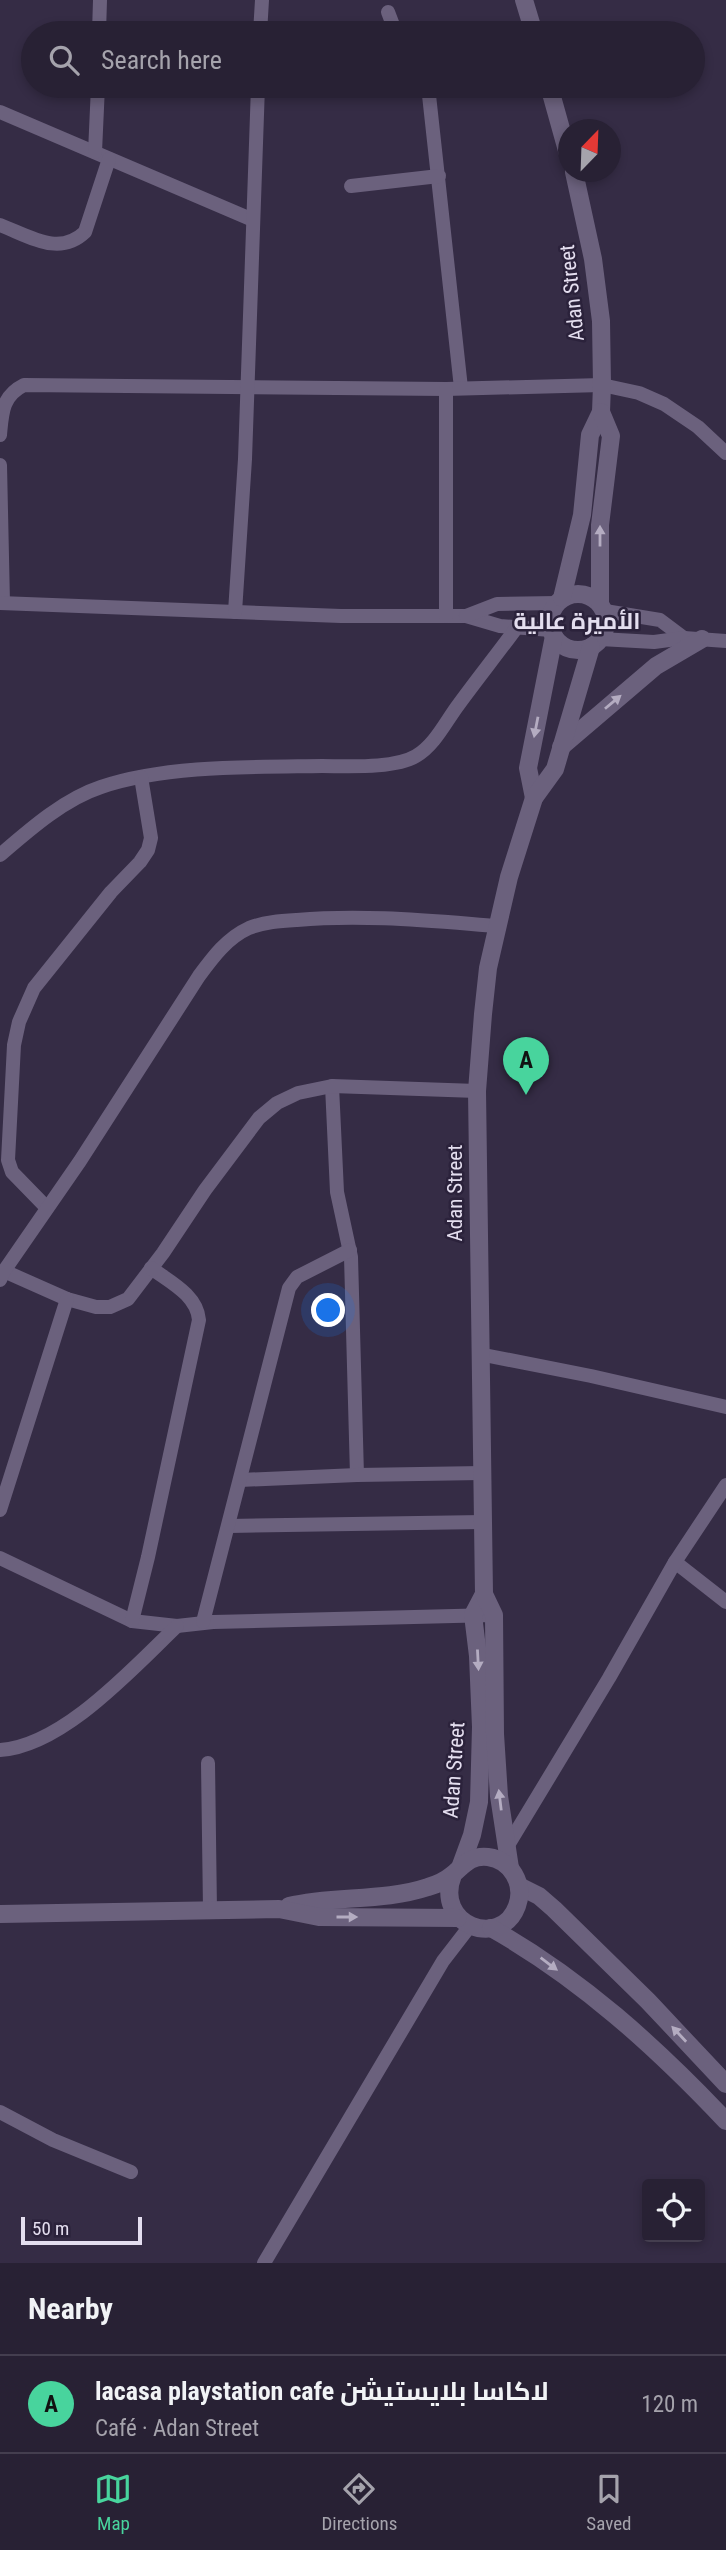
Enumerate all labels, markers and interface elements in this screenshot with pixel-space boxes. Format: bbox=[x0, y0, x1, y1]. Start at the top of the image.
search box bbox=[21, 21, 705, 98]
icon: search bbox=[45, 41, 83, 79]
text: Search here bbox=[101, 45, 222, 75]
north arrow bbox=[558, 119, 621, 182]
street label: Adan Street bbox=[555, 244, 589, 342]
one-way arrow bbox=[594, 525, 606, 547]
district label: الأميرة عالية bbox=[514, 608, 640, 635]
one-way arrow bbox=[604, 694, 622, 710]
one-way arrow bbox=[530, 716, 541, 738]
pin: A bbox=[503, 1037, 549, 1095]
street label: Adan Street bbox=[443, 1145, 467, 1241]
your location bbox=[311, 1293, 345, 1327]
one-way arrow bbox=[472, 1649, 483, 1671]
street label: Adan Street bbox=[439, 1721, 469, 1819]
one-way arrow bbox=[494, 1789, 505, 1811]
one-way arrow bbox=[336, 1911, 358, 1923]
one-way arrow bbox=[540, 1956, 558, 1970]
one-way arrow bbox=[672, 2026, 688, 2043]
map controls bbox=[642, 2179, 705, 2242]
button: locate bbox=[642, 2179, 705, 2242]
scale bar bbox=[21, 2214, 142, 2246]
text: 50 m bbox=[32, 2217, 69, 2240]
text: Nearby bbox=[28, 2291, 113, 2326]
text: lacasa playstation cafe لاكاسا بلايستيشن bbox=[95, 2376, 549, 2406]
text: A bbox=[44, 2391, 58, 2418]
text: 120 m bbox=[641, 2391, 698, 2418]
text: Café · Adan Street bbox=[95, 2415, 259, 2442]
tab: Map bbox=[94, 2470, 132, 2535]
tab: Directions bbox=[321, 2470, 397, 2535]
tab: Saved bbox=[586, 2470, 632, 2535]

